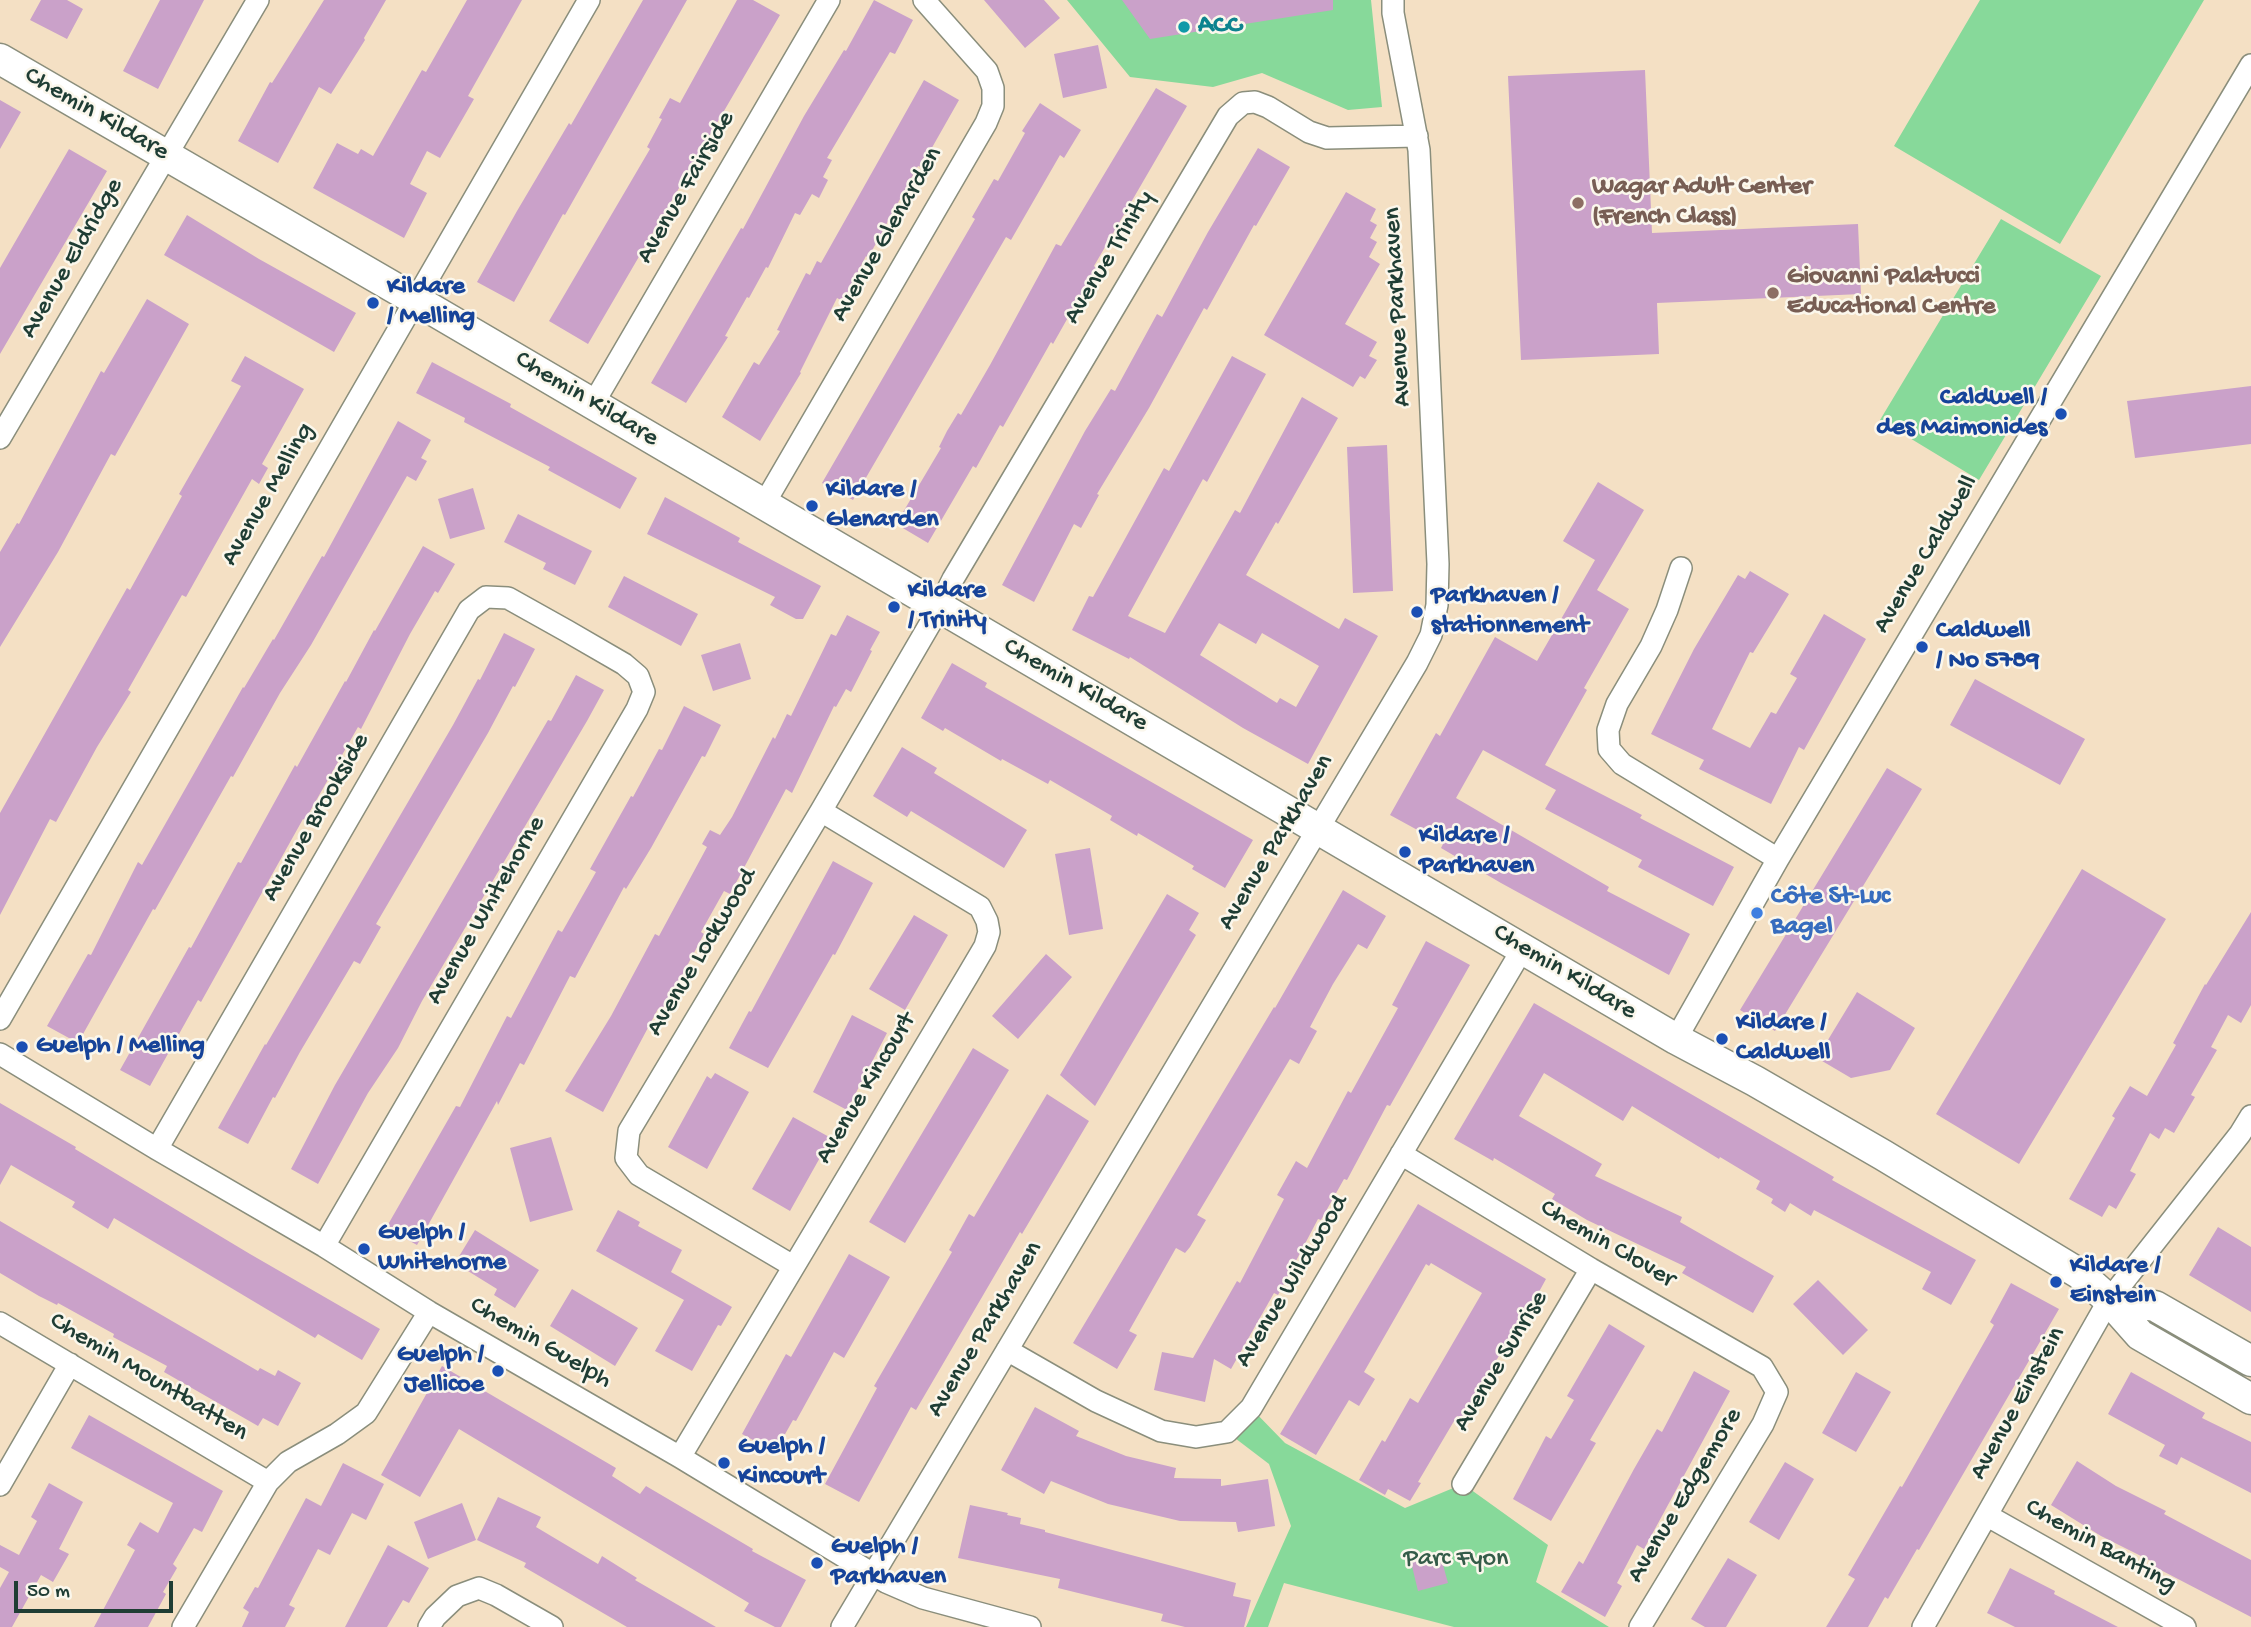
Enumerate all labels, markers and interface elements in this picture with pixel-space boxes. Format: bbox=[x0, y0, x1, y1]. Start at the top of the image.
place label: ACC bbox=[1198, 11, 1242, 43]
marker: ACC bbox=[1176, 19, 1192, 35]
street label: Chemin Kildare bbox=[18, 61, 174, 169]
street label: Avenue Fairside bbox=[631, 106, 743, 270]
street label: Avenue Glenarden bbox=[825, 142, 951, 328]
place label: Wagar Adult Center (French Class) bbox=[1592, 172, 1811, 234]
street label: Avenue Eldridge bbox=[15, 173, 131, 345]
street label: Avenue Trinity bbox=[1058, 185, 1162, 331]
marker: Wagar Adult Center (French Class) bbox=[1570, 195, 1586, 211]
street label: Avenue Parkhaven bbox=[1378, 207, 1420, 407]
place label: Giovanni Palatucci Educational Centre bbox=[1787, 262, 1995, 324]
place label: Kildare / Melling bbox=[387, 272, 475, 334]
marker: Giovanni Palatucci Educational Centre bbox=[1765, 285, 1781, 301]
marker: Kildare / Melling bbox=[365, 295, 381, 311]
street label: Chemin Kildare bbox=[509, 345, 663, 455]
place label: Caldwell / des Maimonides bbox=[1876, 383, 2047, 444]
marker: Caldwell / des Maimonides bbox=[2053, 406, 2069, 422]
street label: Avenue Melling bbox=[215, 418, 323, 572]
street label: Avenue Caldwell bbox=[1868, 470, 1986, 640]
place label: Kildare / Glenarden bbox=[826, 475, 939, 536]
marker: Kildare / Glenarden bbox=[804, 498, 820, 514]
place label: Kildare / Trinity bbox=[908, 576, 987, 638]
place label: Parkhaven / stationnement bbox=[1431, 581, 1588, 642]
marker: Kildare / Trinity bbox=[886, 599, 902, 615]
marker: Parkhaven / stationnement bbox=[1409, 604, 1425, 620]
place label: Caldwell / No 5789 bbox=[1936, 616, 2039, 678]
street label: Chemin Kildare bbox=[997, 632, 1153, 740]
marker: Caldwell / No 5789 bbox=[1914, 639, 1930, 655]
street label: Avenue Brookside bbox=[256, 728, 378, 908]
street label: Avenue Parkhaven bbox=[1212, 749, 1342, 937]
street label: Avenue Whitehorne bbox=[420, 811, 554, 1011]
place label: Kildare / Parkhaven bbox=[1419, 821, 1534, 882]
marker: Kildare / Parkhaven bbox=[1397, 844, 1413, 860]
street label: Avenue Lockwood bbox=[641, 863, 765, 1043]
place label: Côte St-Luc Bagel bbox=[1771, 882, 1890, 944]
marker: Côte St-Luc Bagel bbox=[1749, 905, 1765, 921]
street label: Chemin Kildare bbox=[1487, 918, 1641, 1028]
street label: Avenue Kincourt bbox=[810, 1008, 924, 1170]
place label: Kildare / Caldwell bbox=[1736, 1008, 1831, 1070]
place label: Guelph / Melling bbox=[36, 1031, 205, 1063]
marker: Kildare / Caldwell bbox=[1714, 1031, 1730, 1047]
marker: Guelph / Melling bbox=[14, 1039, 30, 1055]
street label: Avenue Wildwood bbox=[1229, 1190, 1357, 1374]
street label: Chemin Clover bbox=[1534, 1194, 1680, 1296]
place label: Guelph / Whitehorne bbox=[378, 1218, 506, 1280]
street label: Avenue Parkhaven bbox=[921, 1236, 1051, 1424]
marker: Guelph / Whitehorne bbox=[356, 1241, 372, 1257]
place label: Kildare / Einstein bbox=[2070, 1251, 2160, 1312]
marker: Kildare / Einstein bbox=[2048, 1274, 2064, 1290]
street label: Avenue Sunrise bbox=[1448, 1286, 1556, 1438]
street label: Chemin Guelph bbox=[464, 1291, 616, 1397]
street label: Chemin Mountbatten bbox=[43, 1306, 253, 1450]
street label: Avenue Einstein bbox=[1964, 1322, 2074, 1486]
place label: Guelph / Jellicoe bbox=[397, 1340, 484, 1402]
marker: Guelph / Jellicoe bbox=[490, 1363, 506, 1379]
street label: Avenue Edgemore bbox=[1621, 1403, 1751, 1589]
place label: Guelph / Kincourt bbox=[738, 1432, 825, 1494]
marker: Guelph / Kincourt bbox=[716, 1455, 732, 1471]
street label: Chemin Banting bbox=[2019, 1493, 2181, 1601]
place label: Guelph / Parkhaven bbox=[831, 1532, 946, 1594]
park label: Parc Fyon bbox=[1404, 1544, 1508, 1576]
marker: Guelph / Parkhaven bbox=[809, 1555, 825, 1571]
scale bar bbox=[18, 1568, 177, 1612]
text: 50 m bbox=[27, 1580, 70, 1605]

